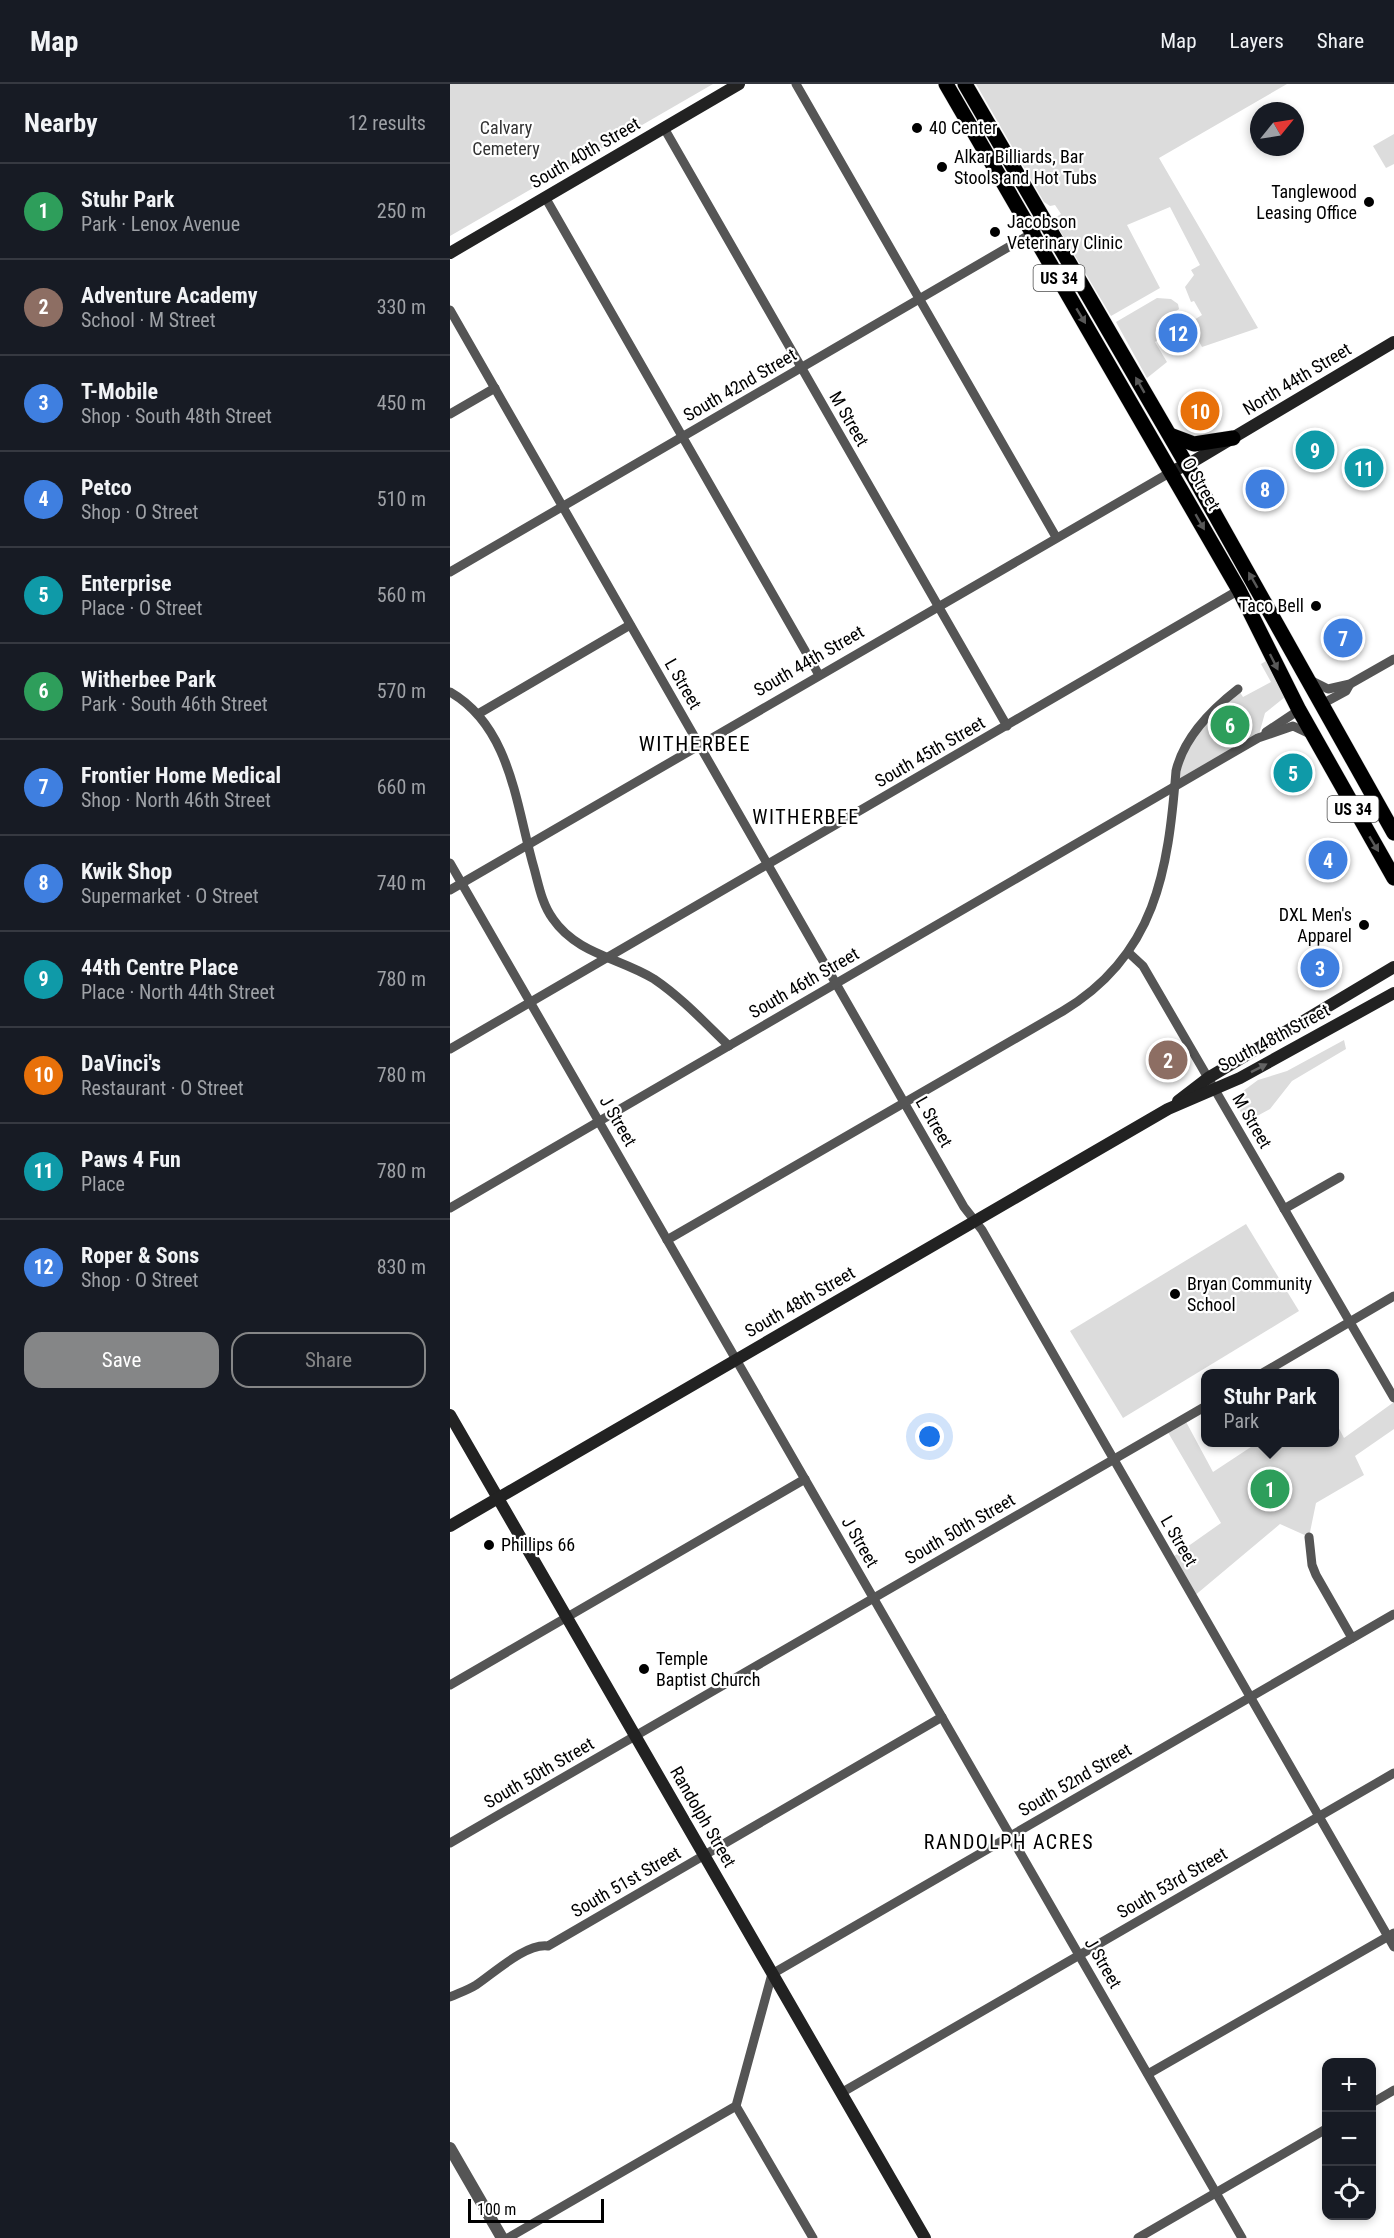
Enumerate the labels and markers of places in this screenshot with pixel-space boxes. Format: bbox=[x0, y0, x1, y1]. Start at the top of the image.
place label: 40 Center bbox=[929, 117, 998, 138]
marker: 40 Center bbox=[910, 121, 924, 135]
place label: Alkar Billiards, Bar Stools and Hot Tubs bbox=[954, 146, 1097, 188]
marker: Alkar Billiards, Bar Stools and Hot Tubs bbox=[935, 160, 949, 174]
place label: Tanglewood Leasing Office bbox=[1256, 181, 1357, 223]
marker: Tanglewood Leasing Office bbox=[1362, 195, 1376, 209]
place label: Jacobson Veterinary Clinic bbox=[1007, 211, 1123, 253]
marker: Jacobson Veterinary Clinic bbox=[988, 225, 1002, 239]
pin: 12 bbox=[1158, 310, 1198, 356]
pin: 10 bbox=[1180, 388, 1220, 434]
pin: 9 bbox=[1296, 428, 1334, 472]
pin: 11 bbox=[1344, 446, 1384, 490]
pin: 8 bbox=[1246, 466, 1284, 512]
place label: Taco Bell bbox=[1239, 595, 1304, 616]
marker: Taco Bell bbox=[1309, 599, 1323, 613]
pin: 7 bbox=[1324, 616, 1362, 660]
pin: 6 bbox=[1210, 702, 1250, 748]
pin: 5 bbox=[1274, 750, 1312, 796]
pin: 4 bbox=[1308, 838, 1348, 882]
place label: DXL Men's Apparel bbox=[1279, 904, 1352, 946]
marker: DXL Men's Apparel bbox=[1357, 918, 1371, 932]
pin: 3 bbox=[1300, 946, 1340, 990]
pin: 2 bbox=[1148, 1038, 1188, 1082]
place label: Bryan Community School bbox=[1187, 1273, 1313, 1315]
marker: Bryan Community School bbox=[1168, 1287, 1182, 1301]
pin: 1 bbox=[1250, 1466, 1290, 1512]
place label: Phillips 66 bbox=[501, 1534, 575, 1555]
marker: Phillips 66 bbox=[482, 1538, 496, 1552]
place label: Temple Baptist Church bbox=[656, 1648, 760, 1690]
marker: Temple Baptist Church bbox=[637, 1662, 651, 1676]

